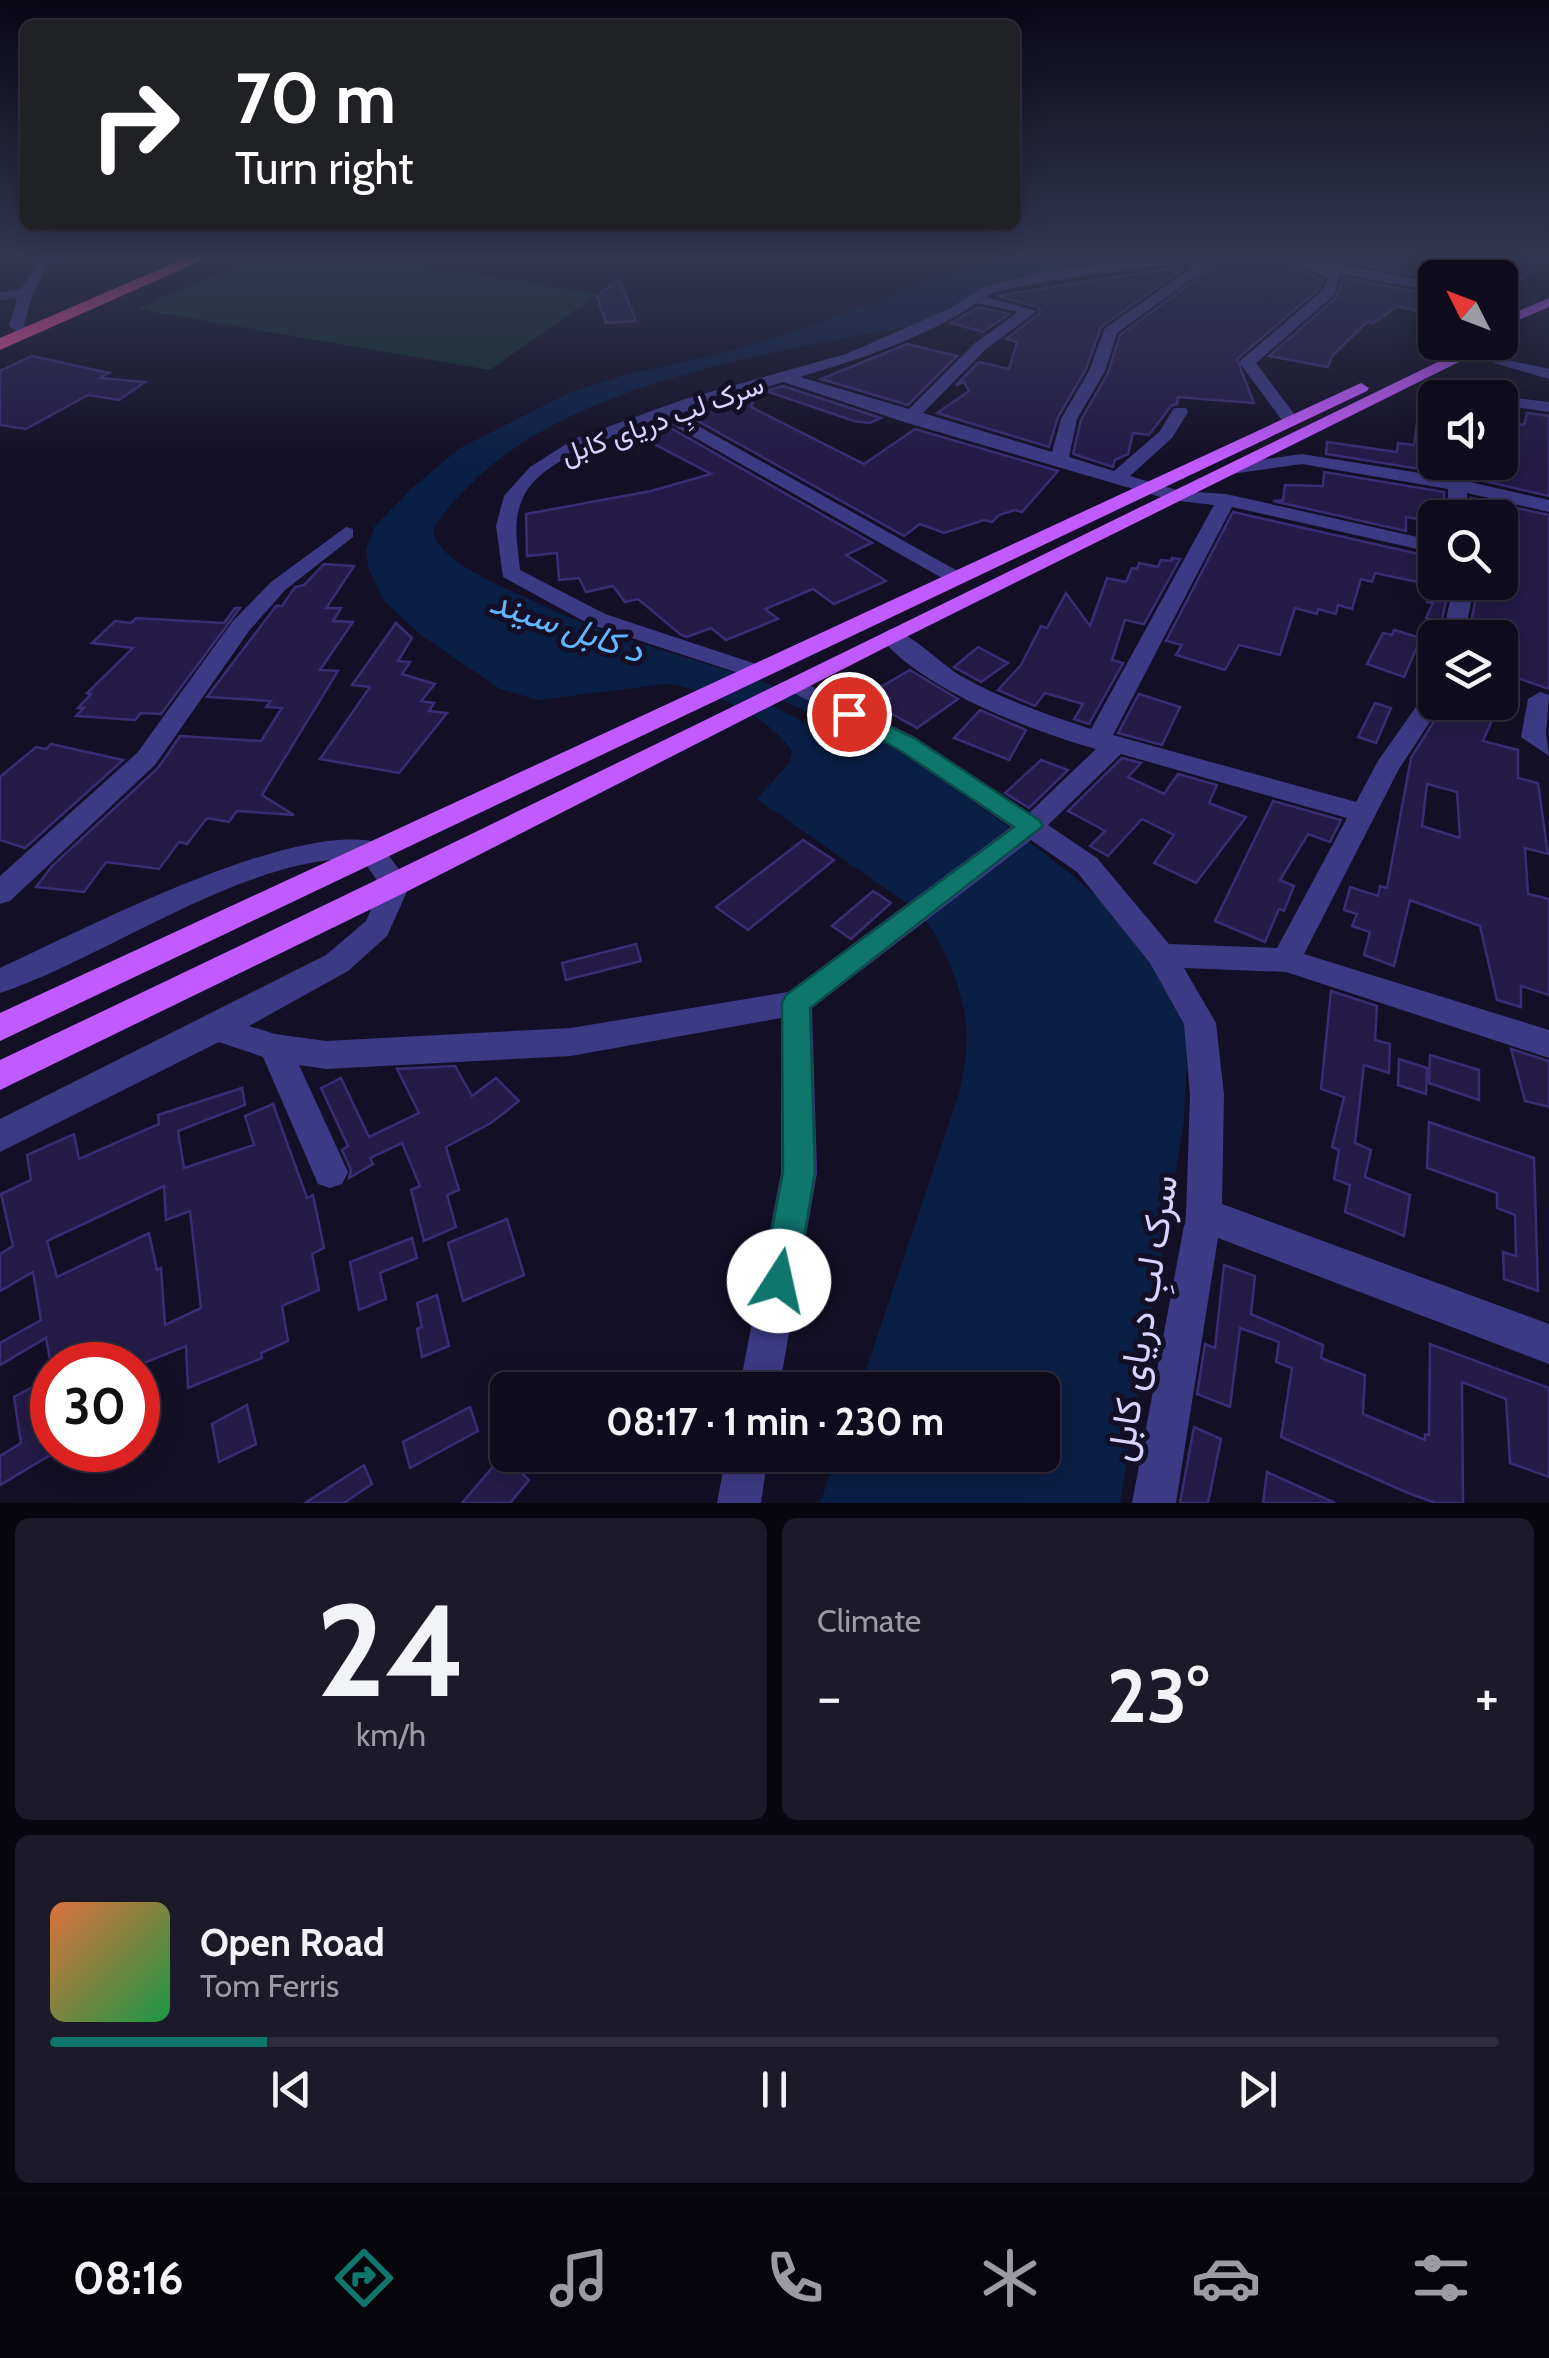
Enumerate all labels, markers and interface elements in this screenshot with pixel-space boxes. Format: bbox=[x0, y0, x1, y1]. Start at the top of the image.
text: 70 m bbox=[235, 55, 396, 141]
icon: right bbox=[70, 60, 200, 190]
text: Turn right bbox=[235, 141, 414, 195]
north arrow bbox=[1418, 260, 1518, 360]
map controls bbox=[1418, 260, 1518, 720]
street label: سرک لبِ دریای کابل bbox=[556, 367, 770, 476]
button: sound bbox=[1418, 380, 1518, 480]
button: search bbox=[1418, 500, 1518, 600]
water label: د کابل سيند bbox=[484, 579, 651, 672]
button: layers bbox=[1418, 620, 1518, 720]
pin bbox=[807, 672, 892, 757]
icon: arrive bbox=[822, 687, 877, 742]
street label: سرک لبِ دریای کابل bbox=[1096, 1171, 1193, 1466]
position arrow bbox=[727, 1229, 831, 1333]
speed limit sign: 30 bbox=[30, 1342, 160, 1472]
text: 08:17 · 1 min · 230 m bbox=[606, 1398, 944, 1445]
text: 24 bbox=[316, 1571, 466, 1729]
text: Climate bbox=[817, 1601, 921, 1640]
text: 23° bbox=[1107, 1650, 1209, 1741]
text: − bbox=[817, 1663, 841, 1730]
text: + bbox=[1475, 1663, 1499, 1730]
text: km/h bbox=[356, 1715, 426, 1754]
text: Open Road bbox=[200, 1919, 385, 1966]
text: Tom Ferris bbox=[200, 1966, 339, 2005]
icon: previous bbox=[264, 2062, 319, 2117]
icon: pause bbox=[747, 2062, 802, 2117]
icon: next bbox=[1230, 2062, 1285, 2117]
icon: directions bbox=[329, 2243, 399, 2313]
icon: music bbox=[544, 2243, 614, 2313]
icon: phone bbox=[760, 2243, 830, 2313]
icon: climate bbox=[975, 2243, 1045, 2313]
icon: car bbox=[1191, 2243, 1261, 2313]
icon: filters bbox=[1406, 2243, 1476, 2313]
text: 08:16 bbox=[73, 2251, 184, 2305]

